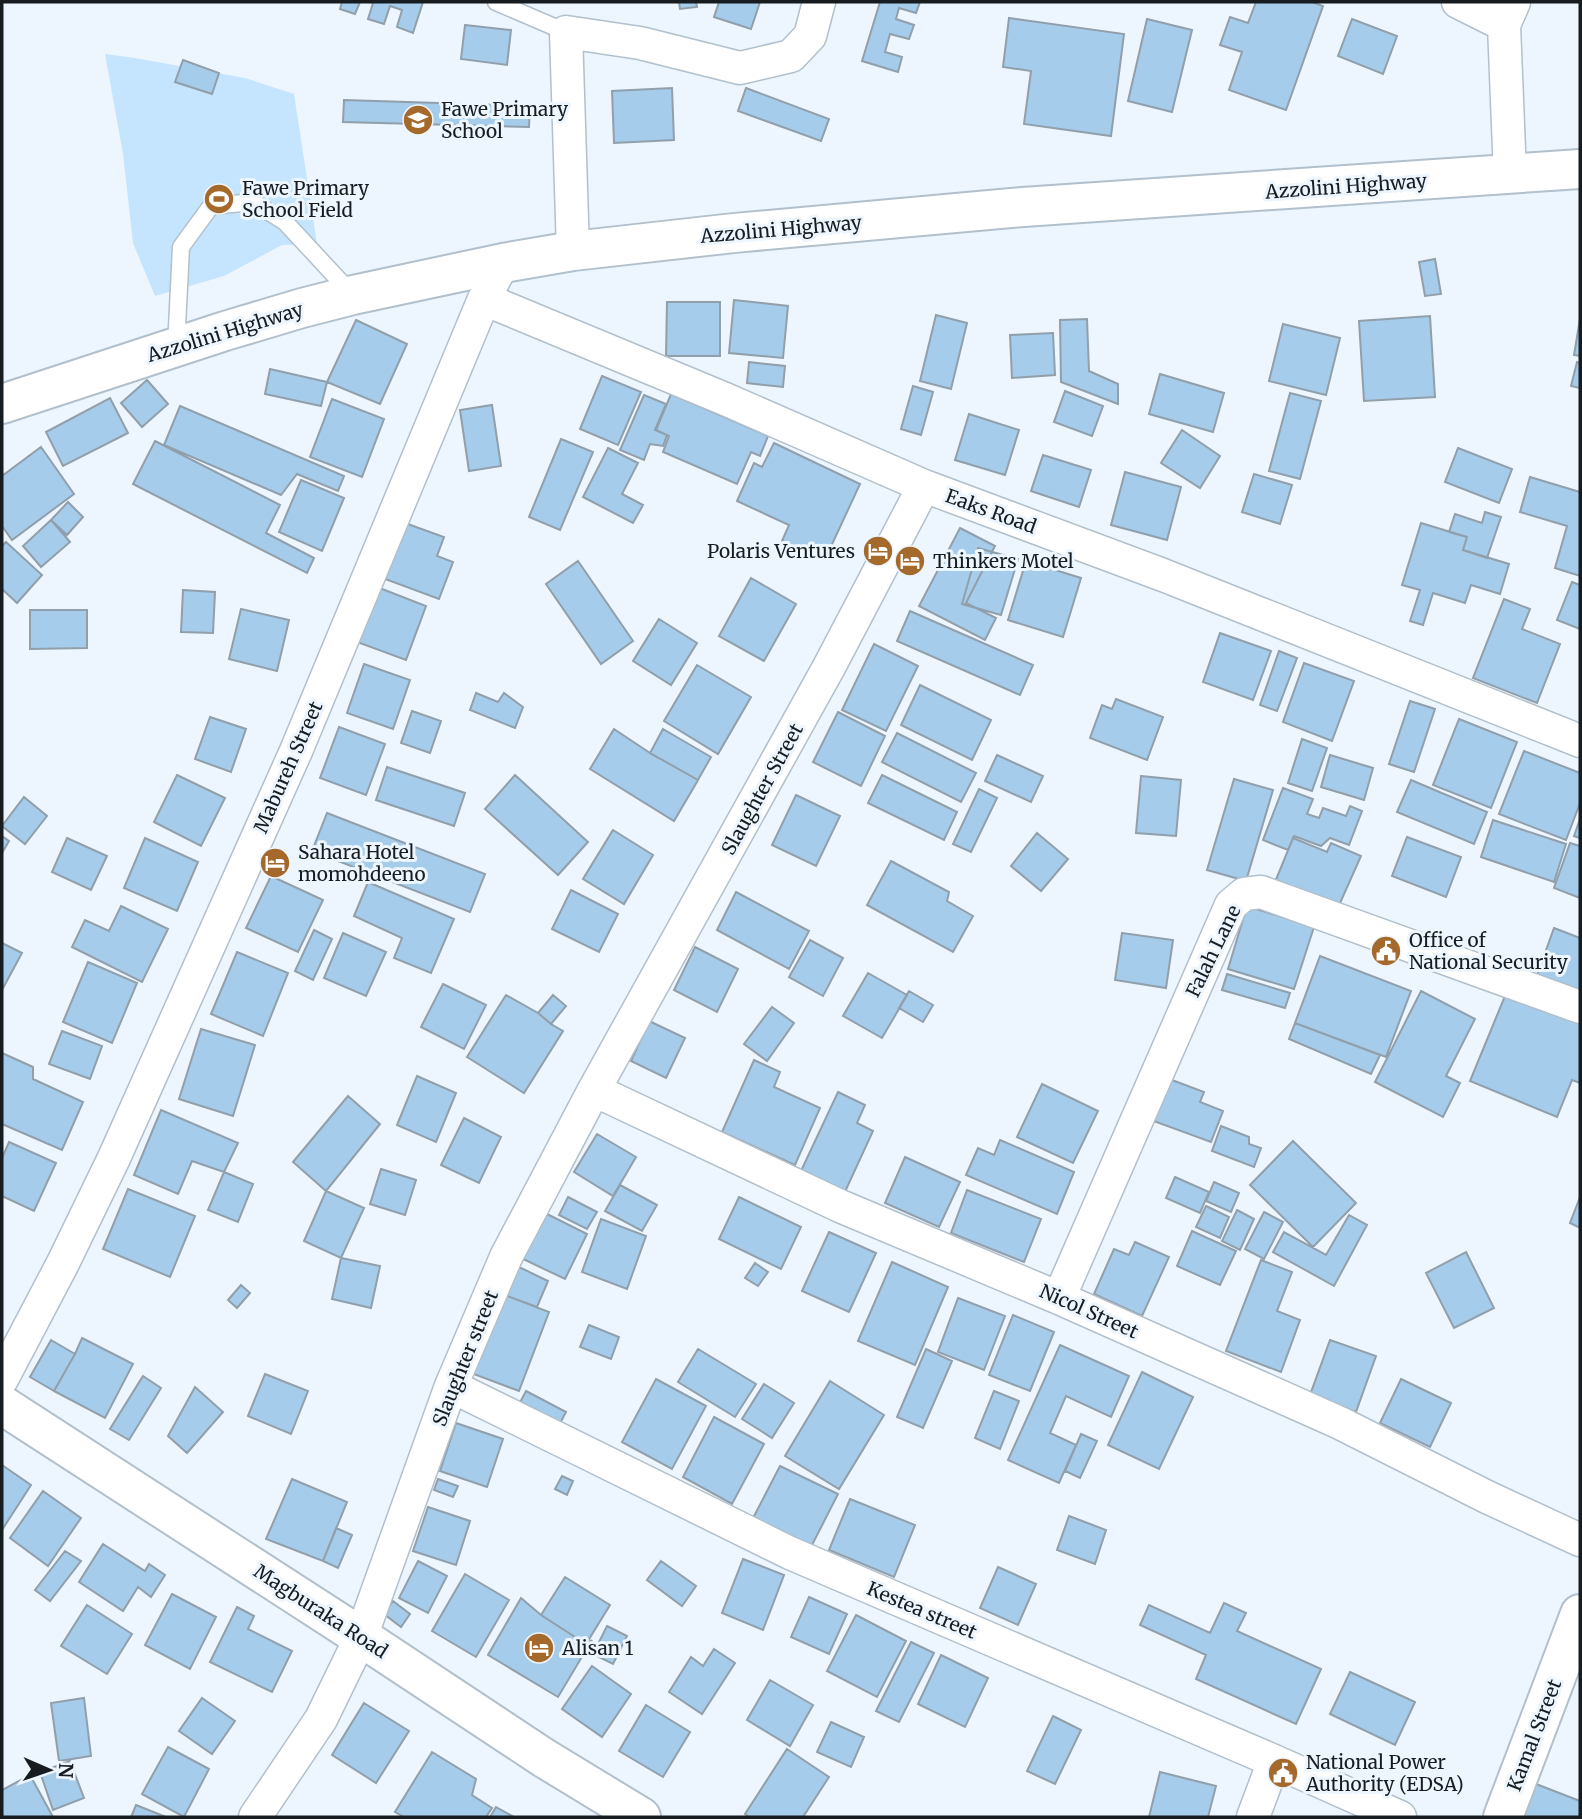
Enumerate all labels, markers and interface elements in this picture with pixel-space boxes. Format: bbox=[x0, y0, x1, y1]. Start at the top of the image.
place label: Fawe Primary School bbox=[441, 97, 568, 143]
school or university icon: Fawe Primary School bbox=[401, 103, 435, 137]
street label: Azzolini Highway bbox=[1263, 168, 1428, 204]
place label: Fawe Primary School Field bbox=[242, 176, 369, 222]
sports icon: Fawe Primary School Field bbox=[202, 182, 236, 216]
street label: Azzolini Highway bbox=[698, 210, 863, 248]
street label: Azzolini Highway bbox=[143, 297, 306, 367]
street label: Eaks Road bbox=[942, 484, 1040, 538]
hotel icon: Polaris Ventures bbox=[861, 534, 895, 568]
place label: Polaris Ventures bbox=[707, 539, 855, 563]
hotel icon: Thinkers Motel bbox=[893, 544, 927, 578]
place label: Thinkers Motel bbox=[933, 549, 1074, 573]
street label: Mabureh Street bbox=[248, 697, 328, 836]
street label: Slaughter Street bbox=[716, 719, 808, 859]
place label: Sahara Hotel momohdeeno bbox=[298, 840, 426, 886]
hotel icon: Sahara Hotel momohdeeno bbox=[258, 846, 292, 880]
street label: Falah Lane bbox=[1180, 901, 1246, 1001]
place label: Office of National Security bbox=[1409, 928, 1568, 974]
public building icon: Office of National Security bbox=[1369, 934, 1403, 968]
street label: Nicol Street bbox=[1036, 1279, 1143, 1344]
street label: Slaughter street bbox=[427, 1286, 503, 1430]
street label: Magburaka Road bbox=[250, 1559, 392, 1663]
street label: Kestea street bbox=[864, 1576, 981, 1644]
hotel icon: Alisan 1 bbox=[522, 1631, 556, 1665]
place label: Alisan 1 bbox=[561, 1636, 634, 1660]
street label: Kamal Street bbox=[1502, 1675, 1567, 1794]
north arrow bbox=[14, 1735, 84, 1805]
place label: National Power Authority (EDSA) bbox=[1305, 1750, 1464, 1796]
public building icon: National Power Authority (EDSA) bbox=[1266, 1756, 1300, 1790]
text: N bbox=[54, 1763, 78, 1779]

